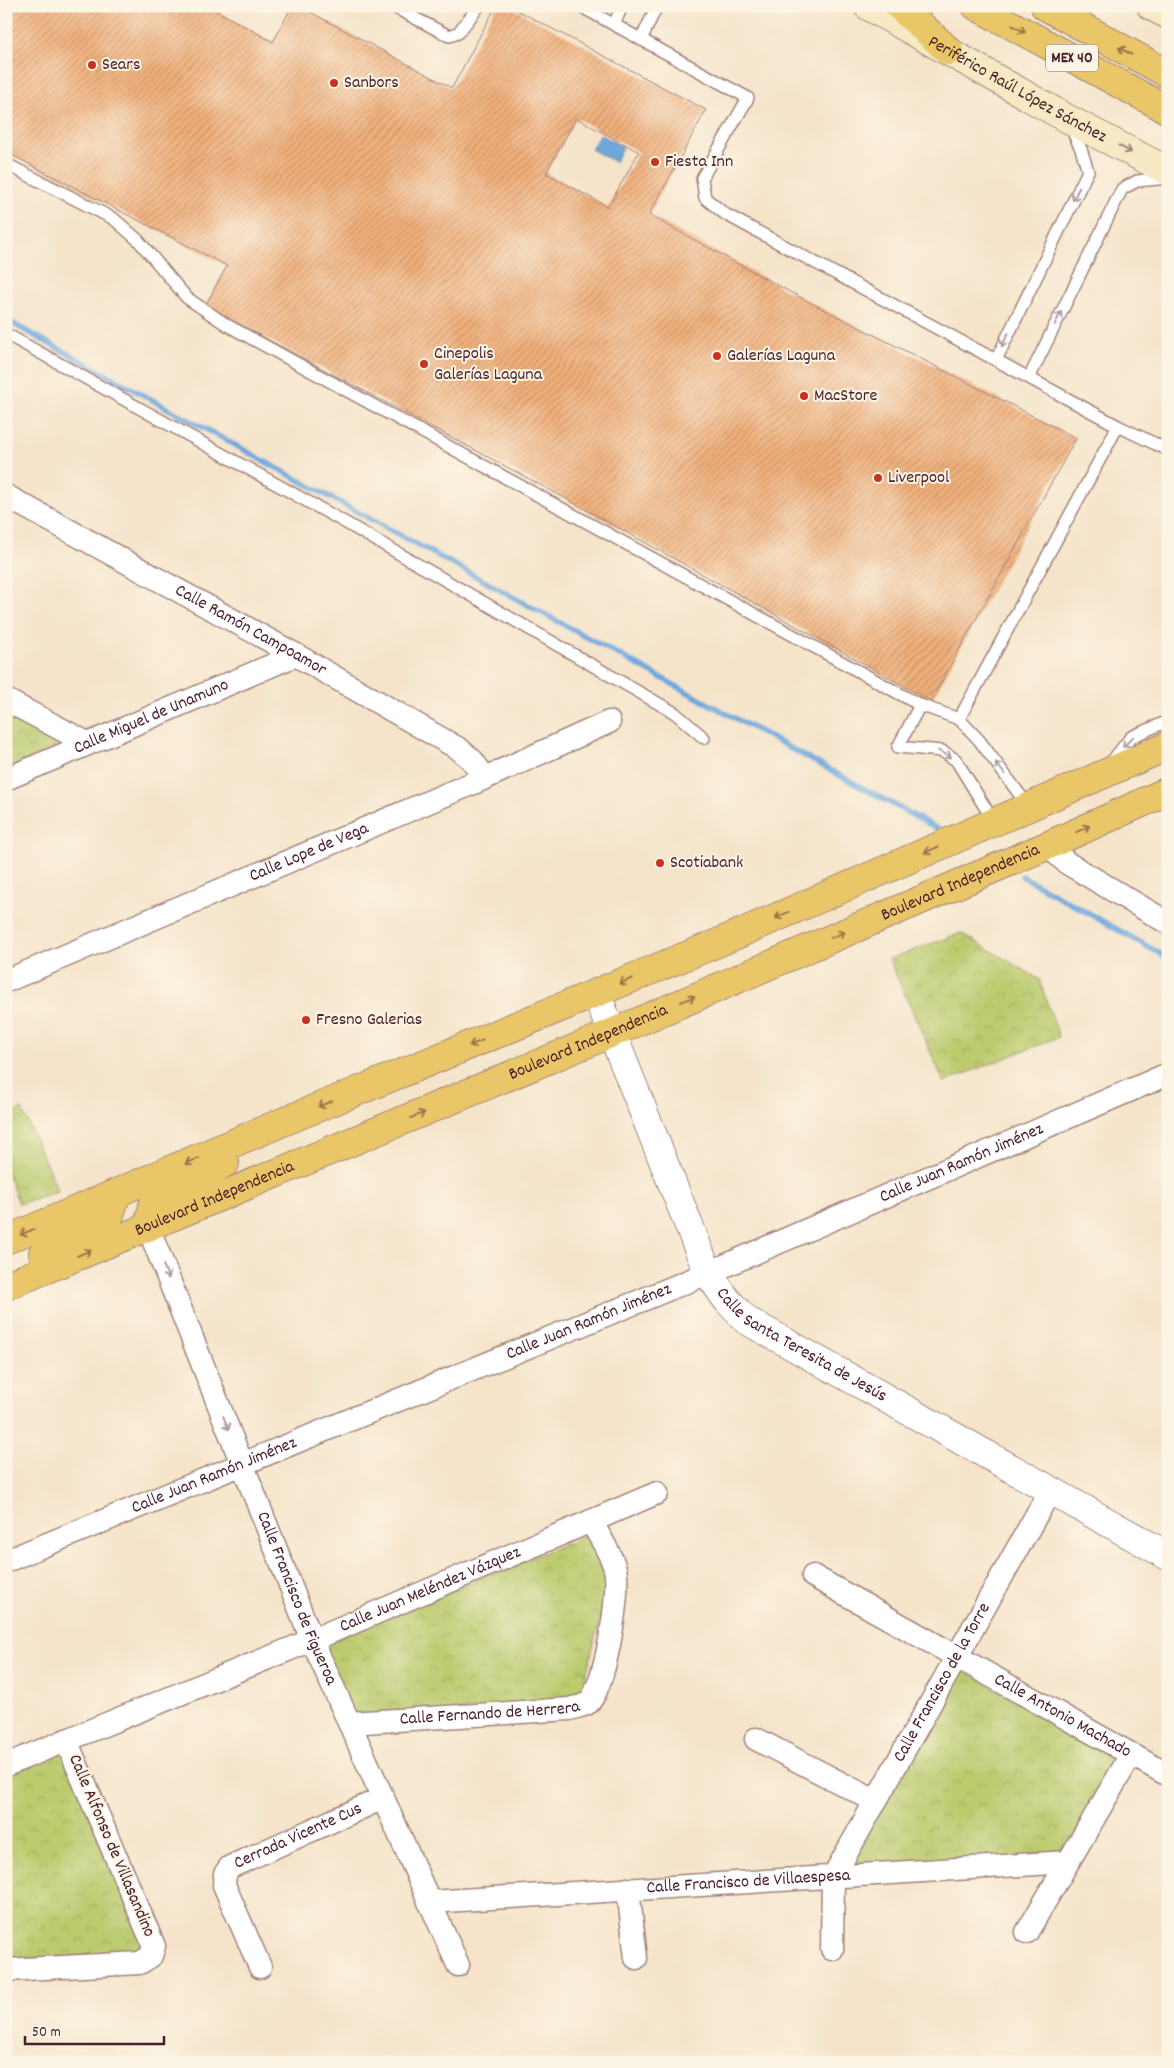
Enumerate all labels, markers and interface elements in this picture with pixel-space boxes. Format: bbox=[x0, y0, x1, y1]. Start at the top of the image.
one-way arrow bbox=[1011, 25, 1026, 34]
street label: Periférico Raúl López Sánchez bbox=[923, 30, 1111, 149]
road number: MEX 40 bbox=[1046, 44, 1098, 72]
one-way arrow bbox=[1118, 45, 1133, 55]
place label: Sears bbox=[102, 53, 141, 78]
marker: Sears bbox=[86, 59, 98, 71]
place label: Sanbors bbox=[344, 71, 399, 96]
marker: Sanbors bbox=[328, 77, 340, 89]
one-way arrow bbox=[1117, 145, 1132, 154]
place label: Fiesta Inn bbox=[665, 150, 733, 175]
marker: Fiesta Inn bbox=[649, 156, 661, 168]
one-way arrow bbox=[1071, 186, 1081, 201]
one-way arrow bbox=[1054, 311, 1063, 326]
one-way arrow bbox=[1000, 332, 1009, 347]
place label: Cinepolis Galerías Laguna bbox=[434, 342, 543, 388]
place label: Galerías Laguna bbox=[727, 344, 836, 369]
marker: Galerías Laguna bbox=[711, 350, 723, 362]
marker: Cinepolis Galerías Laguna bbox=[418, 358, 430, 370]
place label: MacStore bbox=[814, 384, 877, 409]
marker: MacStore bbox=[798, 390, 810, 402]
place label: Liverpool bbox=[888, 466, 950, 491]
marker: Liverpool bbox=[872, 472, 884, 484]
street label: Calle Ramón Campoamor bbox=[170, 578, 331, 683]
street label: Calle Miguel de Unamuno bbox=[70, 673, 233, 761]
one-way arrow bbox=[1122, 736, 1134, 748]
one-way arrow bbox=[938, 749, 953, 759]
one-way arrow bbox=[994, 762, 1005, 775]
street label: Calle Lope de Vega bbox=[245, 816, 373, 889]
one-way arrow bbox=[1075, 824, 1090, 833]
street label: Boulevard Independencia bbox=[877, 838, 1044, 928]
one-way arrow bbox=[924, 846, 939, 856]
place label: Scotiabank bbox=[670, 851, 744, 876]
marker: Scotiabank bbox=[654, 857, 666, 869]
one-way arrow bbox=[775, 911, 790, 921]
one-way arrow bbox=[830, 929, 845, 939]
one-way arrow bbox=[619, 977, 634, 986]
one-way arrow bbox=[680, 994, 695, 1004]
street label: Boulevard Independencia bbox=[505, 998, 672, 1087]
place label: Fresno Galerias bbox=[316, 1008, 422, 1033]
marker: Fresno Galerias bbox=[300, 1014, 312, 1026]
one-way arrow bbox=[469, 1038, 484, 1048]
one-way arrow bbox=[318, 1100, 334, 1109]
one-way arrow bbox=[410, 1109, 425, 1119]
street label: Calle Juan Ramón Jiménez bbox=[876, 1117, 1048, 1210]
street label: Boulevard Independencia bbox=[131, 1154, 298, 1243]
one-way arrow bbox=[185, 1156, 200, 1166]
one-way arrow bbox=[20, 1227, 35, 1237]
one-way arrow bbox=[77, 1248, 92, 1257]
one-way arrow bbox=[162, 1264, 171, 1279]
street label: Calle Juan Ramón Jiménez bbox=[503, 1277, 675, 1367]
street label: Calle Santa Teresita de Jesús bbox=[710, 1283, 891, 1409]
one-way arrow bbox=[222, 1416, 231, 1431]
street label: Calle Juan Ramón Jiménez bbox=[128, 1430, 301, 1521]
street label: Calle Francisco de Figueroa bbox=[250, 1508, 343, 1690]
street label: Calle Juan Meléndez Vázquez bbox=[336, 1540, 525, 1639]
street label: Calle Francisco de la Torre bbox=[887, 1598, 997, 1767]
street label: Calle Antonio Machado bbox=[989, 1667, 1136, 1764]
street label: Calle Fernando de Herrera bbox=[399, 1694, 583, 1732]
street label: Calle Alfonso de Villasandino bbox=[61, 1751, 161, 1941]
street label: Cerrada Vicente Cus bbox=[230, 1796, 366, 1876]
street label: Calle Francisco de Villaespesa bbox=[646, 1863, 852, 1901]
scale bar bbox=[25, 2013, 164, 2045]
text: 50 m bbox=[32, 2022, 61, 2044]

